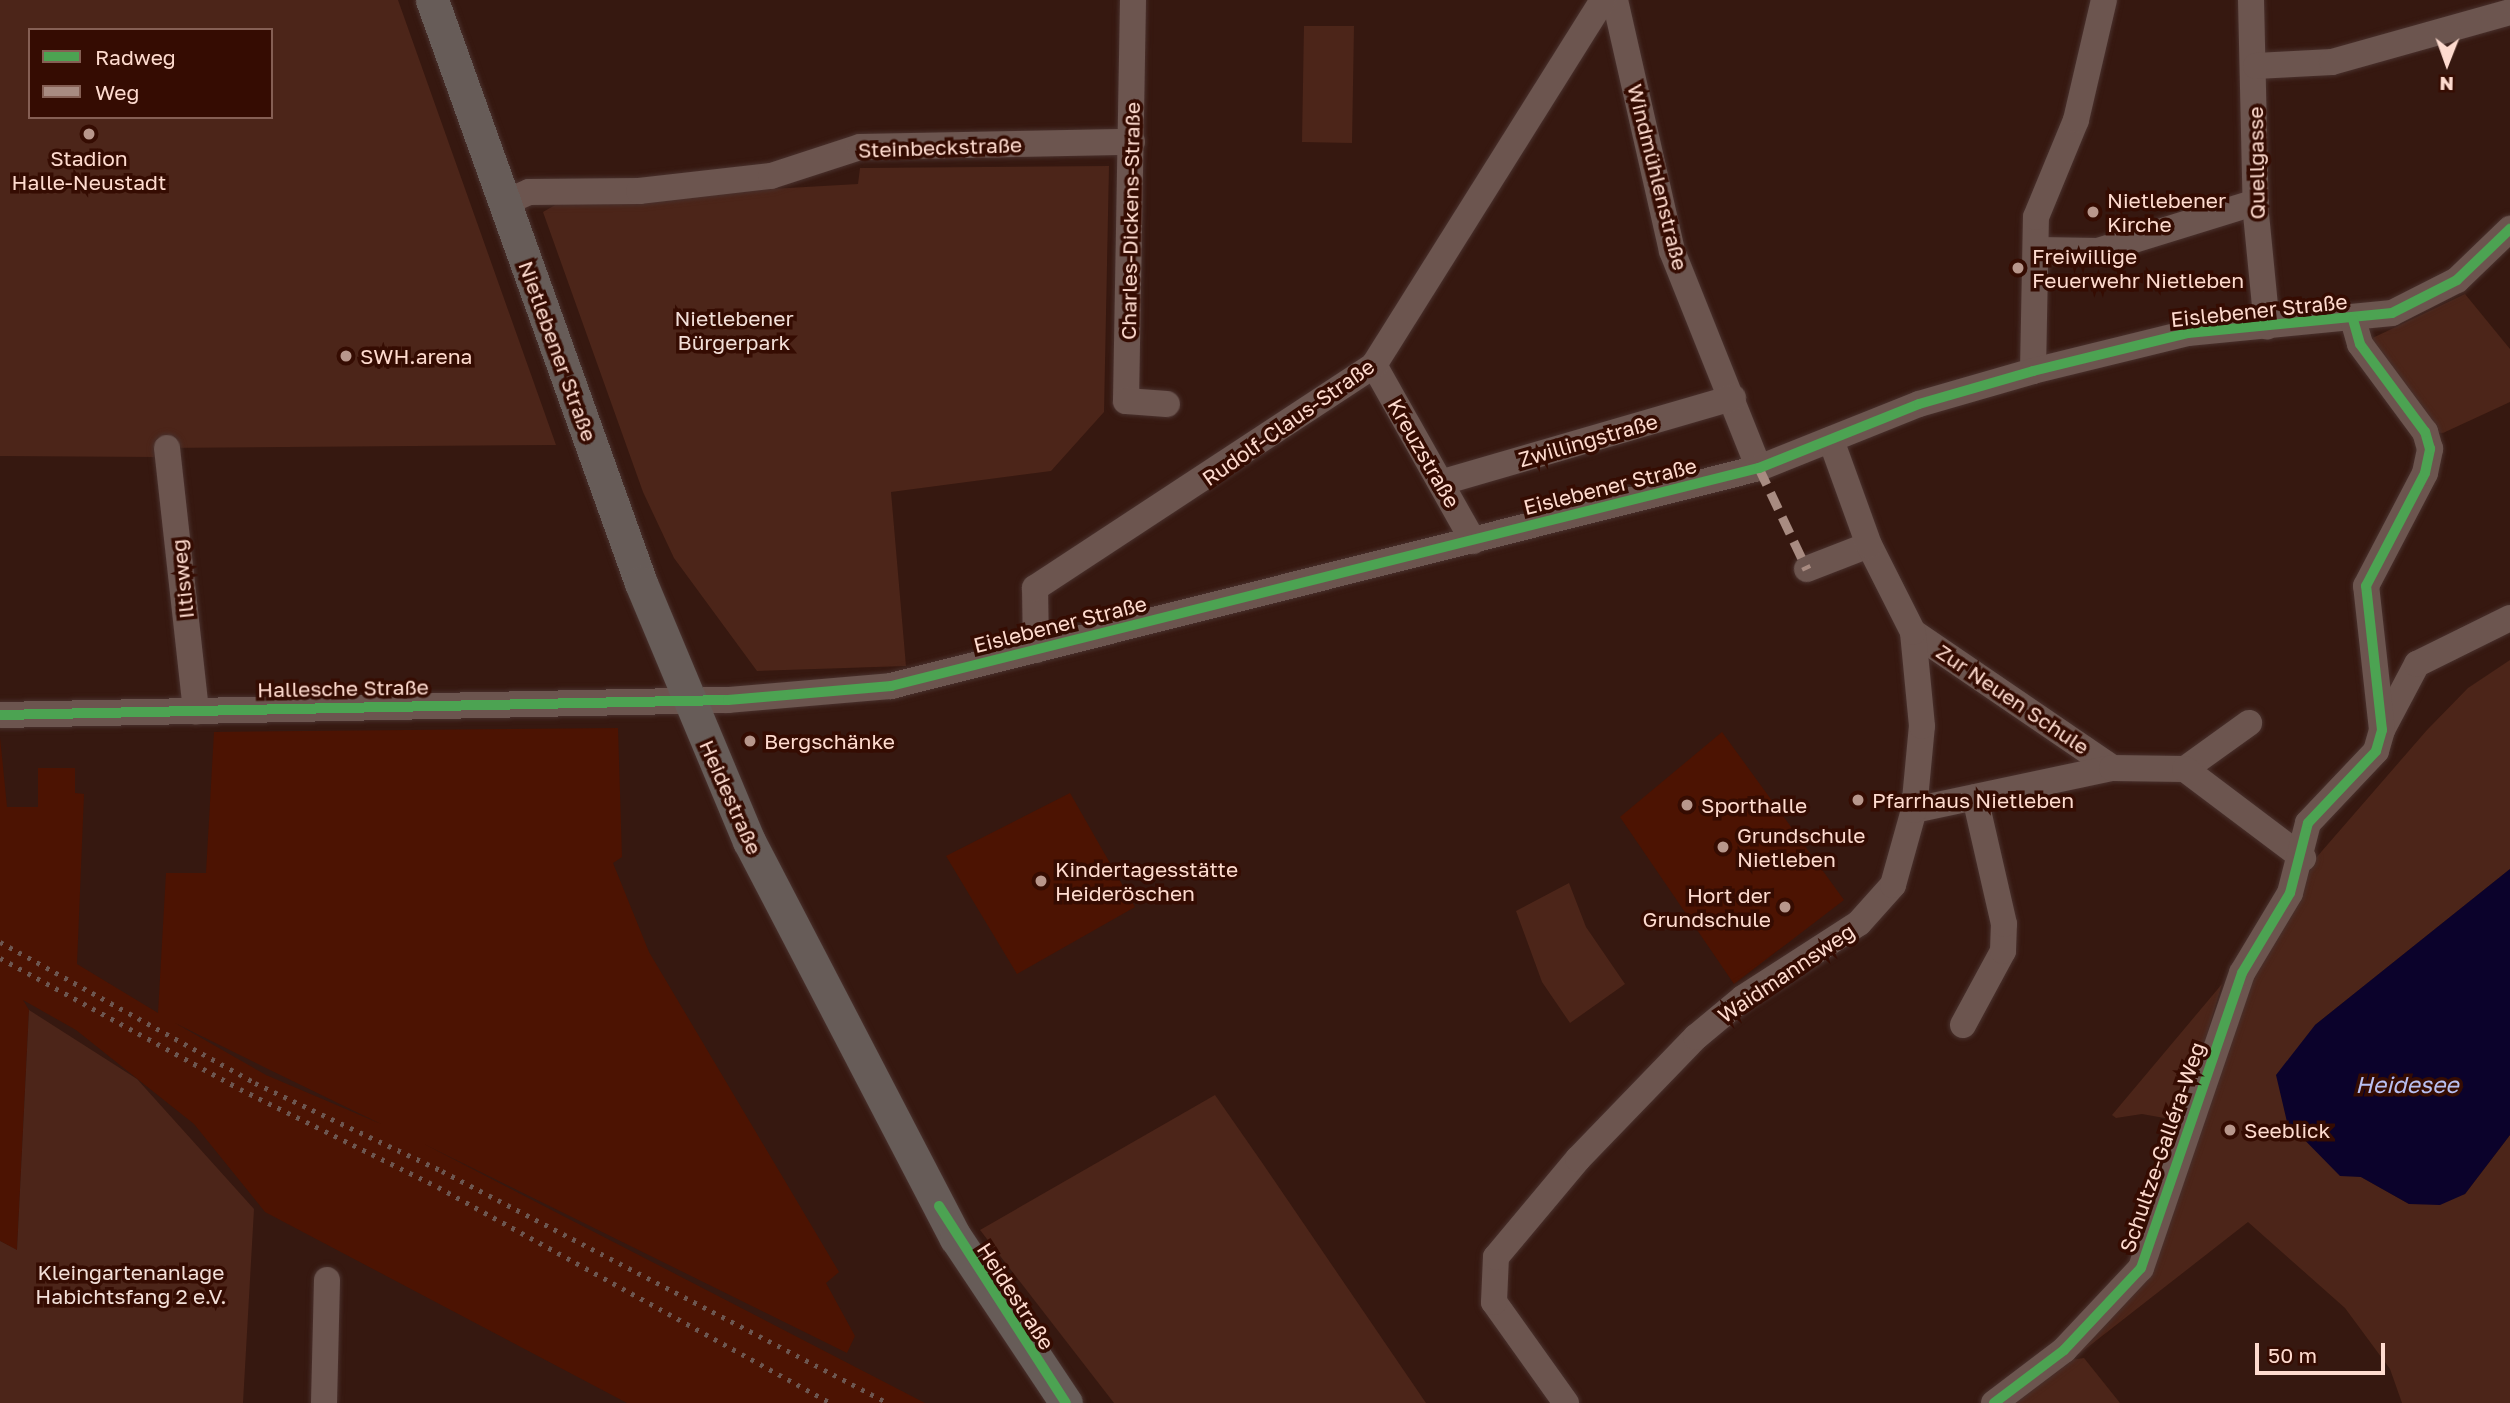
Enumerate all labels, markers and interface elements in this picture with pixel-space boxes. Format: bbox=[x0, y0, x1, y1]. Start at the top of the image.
legend bbox=[28, 28, 273, 119]
north arrow bbox=[2412, 28, 2482, 98]
text: Radweg bbox=[95, 44, 176, 70]
text: N bbox=[2439, 73, 2454, 96]
text: Weg bbox=[95, 79, 139, 105]
street label: Windmühlenstraße bbox=[1623, 81, 1693, 273]
street label: Charles-Dickens-Straße bbox=[1115, 102, 1145, 340]
street label: Quellgasse bbox=[2242, 106, 2270, 220]
marker: Stadion Halle-Neustadt bbox=[81, 126, 97, 142]
street label: Steinbeckstraße bbox=[857, 132, 1023, 162]
place label: Stadion Halle-Neustadt bbox=[12, 145, 166, 195]
place label: Nietlebener Kirche bbox=[2107, 187, 2226, 237]
marker: Nietlebener Kirche bbox=[2085, 204, 2101, 220]
place label: Freiwillige Feuerwehr Nietleben bbox=[2032, 243, 2244, 293]
street label: Nietlebener Straße bbox=[514, 257, 602, 445]
marker: Freiwillige Feuerwehr Nietleben bbox=[2010, 260, 2026, 276]
street label: Eislebener Straße bbox=[2169, 288, 2349, 332]
park label: Nietlebener Bürgerpark bbox=[674, 305, 794, 355]
place label: SWH.arena bbox=[360, 343, 472, 369]
marker: SWH.arena bbox=[338, 348, 354, 364]
street label: Rudolf-Claus-Straße bbox=[1197, 353, 1379, 491]
street label: Kreuzstraße bbox=[1383, 394, 1465, 512]
street label: Zwillingstraße bbox=[1516, 408, 1660, 472]
street label: Eislebener Straße bbox=[1521, 452, 1699, 520]
street label: Iltisweg bbox=[165, 538, 199, 620]
street label: Eislebener Straße bbox=[971, 590, 1149, 658]
street label: Zur Neuen Schule bbox=[1932, 639, 2094, 759]
street label: Hallesche Straße bbox=[257, 674, 429, 702]
place label: Bergschänke bbox=[764, 728, 895, 754]
marker: Bergschänke bbox=[742, 733, 758, 749]
street label: Heidestraße bbox=[695, 736, 767, 858]
place label: Pfarrhaus Nietleben bbox=[1872, 787, 2074, 813]
place label: Sporthalle bbox=[1701, 792, 1807, 818]
marker: Pfarrhaus Nietleben bbox=[1850, 792, 1866, 808]
marker: Sporthalle bbox=[1679, 797, 1695, 813]
place label: Grundschule Nietleben bbox=[1737, 822, 1865, 872]
marker: Grundschule Nietleben bbox=[1715, 839, 1731, 855]
place label: Kindertagesstätte Heideröschen bbox=[1055, 856, 1238, 906]
marker: Kindertagesstätte Heideröschen bbox=[1033, 873, 1049, 889]
place label: Hort der Grundschule bbox=[1643, 882, 1771, 932]
marker: Hort der Grundschule bbox=[1777, 899, 1793, 915]
street label: Waidmannsweg bbox=[1713, 918, 1859, 1028]
street label: Schultze-Galléra-Weg bbox=[2114, 1039, 2210, 1255]
water label: Heidesee bbox=[2355, 1070, 2459, 1098]
place label: Seeblick bbox=[2244, 1117, 2330, 1143]
marker: Seeblick bbox=[2222, 1122, 2238, 1138]
street label: Heidestraße bbox=[972, 1238, 1060, 1354]
park label: Kleingartenanlage Habichtsfang 2 e.V. bbox=[35, 1259, 227, 1309]
scale bar bbox=[2258, 1330, 2388, 1374]
text: 50 m bbox=[2268, 1342, 2317, 1368]

